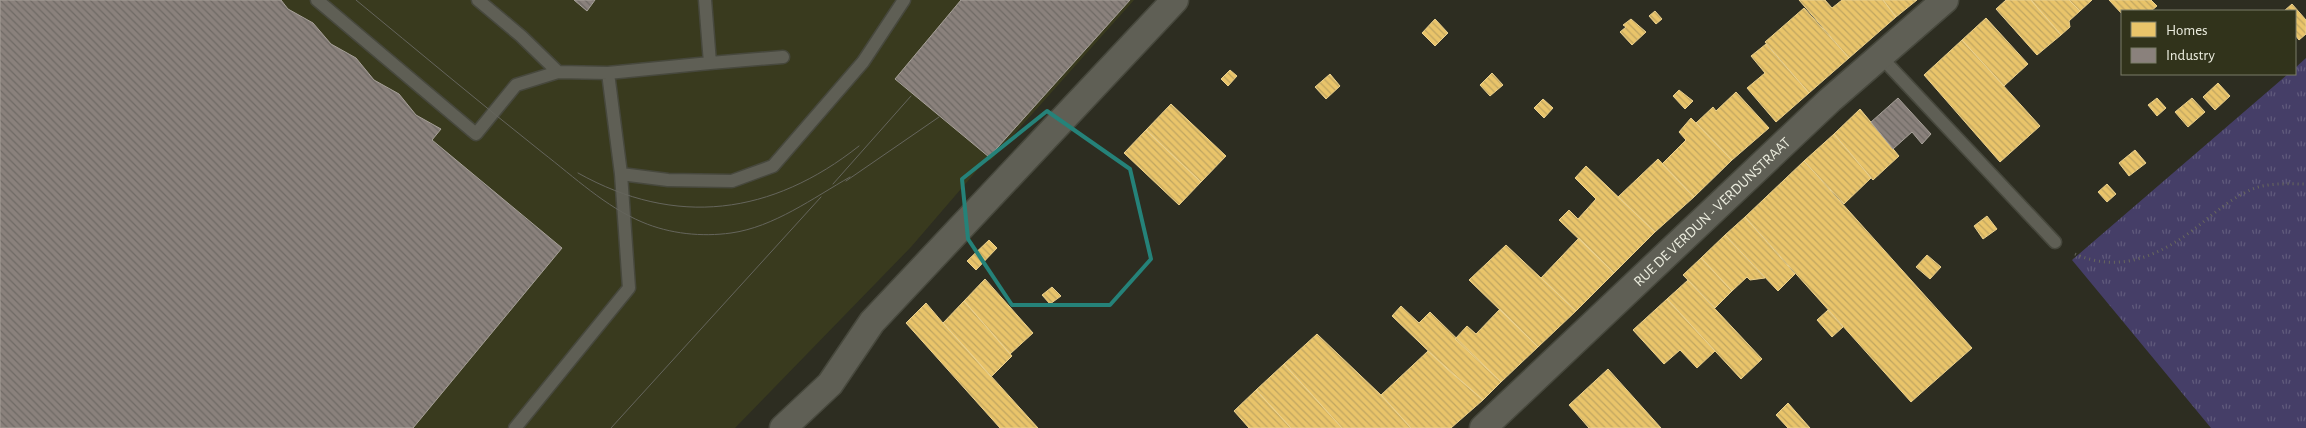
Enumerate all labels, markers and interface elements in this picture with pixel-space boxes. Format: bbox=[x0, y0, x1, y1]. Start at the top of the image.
legend bbox=[2121, 10, 2296, 75]
text: Homes bbox=[2166, 23, 2208, 38]
text: Industry bbox=[2166, 48, 2215, 63]
street label: RUE DE VERDUN - VERDUNSTRAAT bbox=[1631, 134, 1794, 289]

